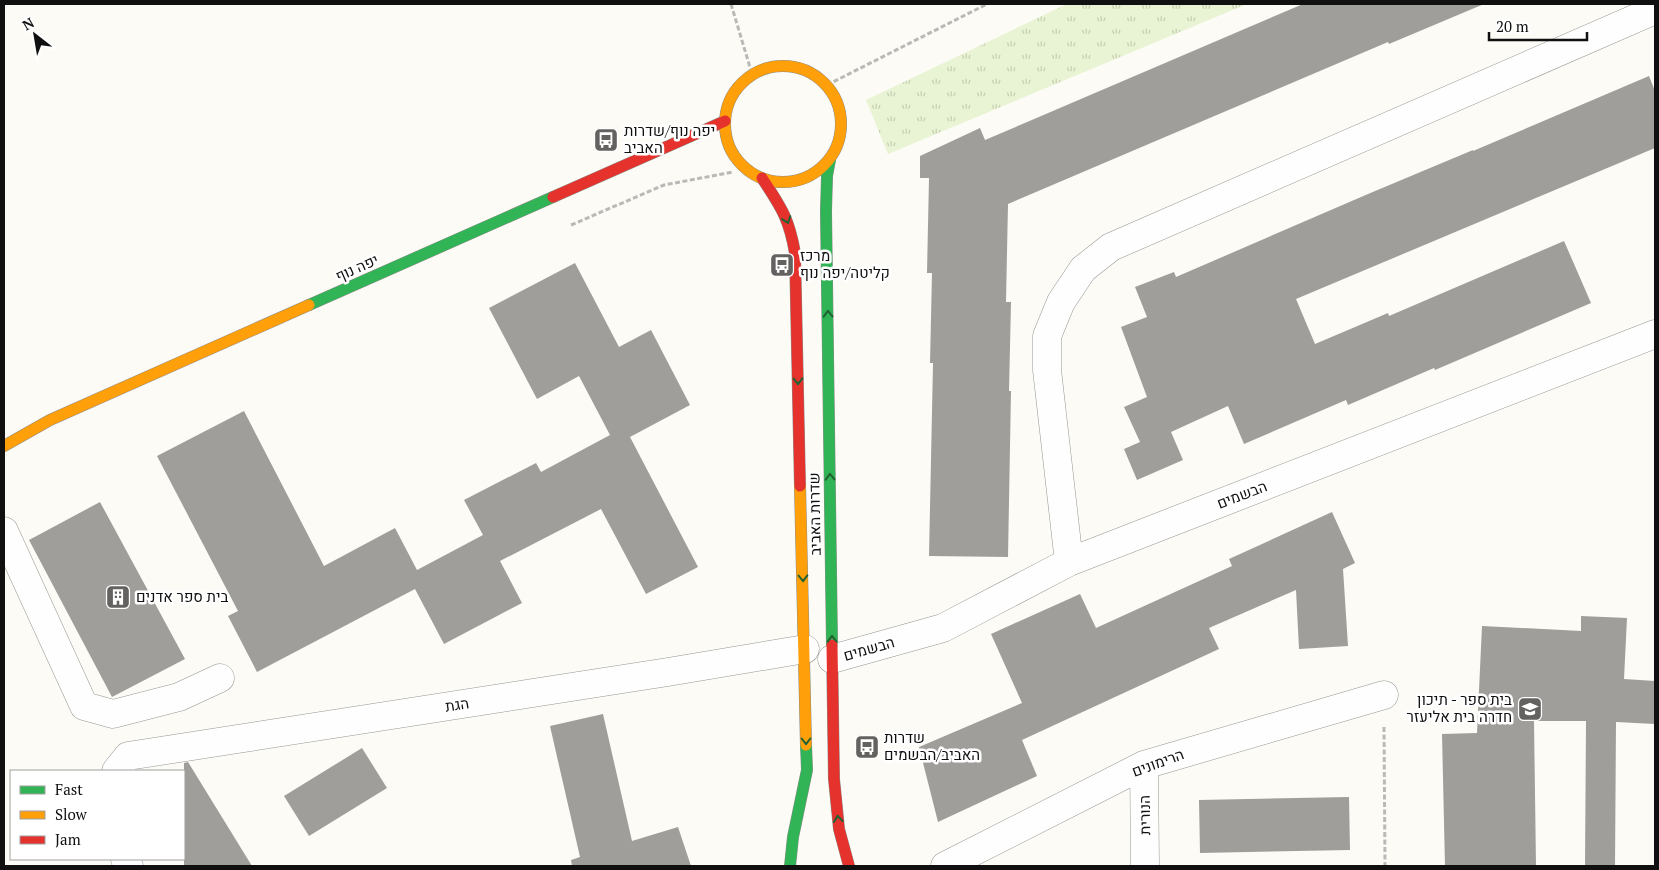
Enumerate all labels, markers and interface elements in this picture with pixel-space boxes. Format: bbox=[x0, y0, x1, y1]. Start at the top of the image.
north arrow bbox=[10, 10, 60, 60]
scale bar bbox=[1489, 10, 1586, 42]
text: N bbox=[19, 12, 38, 34]
text: 20 m bbox=[1496, 16, 1529, 36]
place label: יפה נוף/שדרות האביב bbox=[624, 120, 715, 157]
bus stop icon: יפה נוף/שדרות האביב bbox=[593, 127, 619, 153]
one-way arrow bbox=[781, 215, 791, 223]
place label: מרכז קליטה/יפה נוף bbox=[800, 245, 890, 282]
street label: יפה נוף bbox=[332, 249, 381, 285]
bus stop icon: מרכז קליטה/יפה נוף bbox=[769, 252, 795, 278]
one-way arrow bbox=[823, 310, 833, 318]
one-way arrow bbox=[793, 378, 803, 385]
street label: שדרות האביב bbox=[803, 472, 825, 556]
one-way arrow bbox=[825, 473, 835, 480]
street label: הבשמים bbox=[1214, 475, 1270, 513]
one-way arrow bbox=[798, 575, 808, 583]
building icon: בית ספר אדנים bbox=[105, 584, 131, 610]
place label: בית ספר אדנים bbox=[136, 586, 228, 606]
street label: הבשמים bbox=[841, 631, 897, 665]
one-way arrow bbox=[827, 635, 837, 642]
place label: בית ספר - תיכון חדרה בית אליעזר bbox=[1407, 689, 1512, 726]
street label: הגת bbox=[443, 692, 470, 716]
school or university icon: בית ספר - תיכון חדרה בית אליעזר bbox=[1517, 696, 1543, 722]
place label: שדרות האביב/הבשמים bbox=[884, 727, 980, 764]
bus stop icon: שדרות האביב/הבשמים bbox=[854, 734, 880, 760]
one-way arrow bbox=[801, 737, 812, 745]
street label: הרימונים bbox=[1129, 743, 1187, 781]
legend bbox=[10, 770, 185, 860]
text: Fast bbox=[55, 779, 83, 799]
street label: הנורית bbox=[1134, 795, 1154, 835]
text: Slow bbox=[55, 804, 88, 824]
one-way arrow bbox=[833, 815, 844, 823]
text: Jam bbox=[55, 829, 81, 849]

